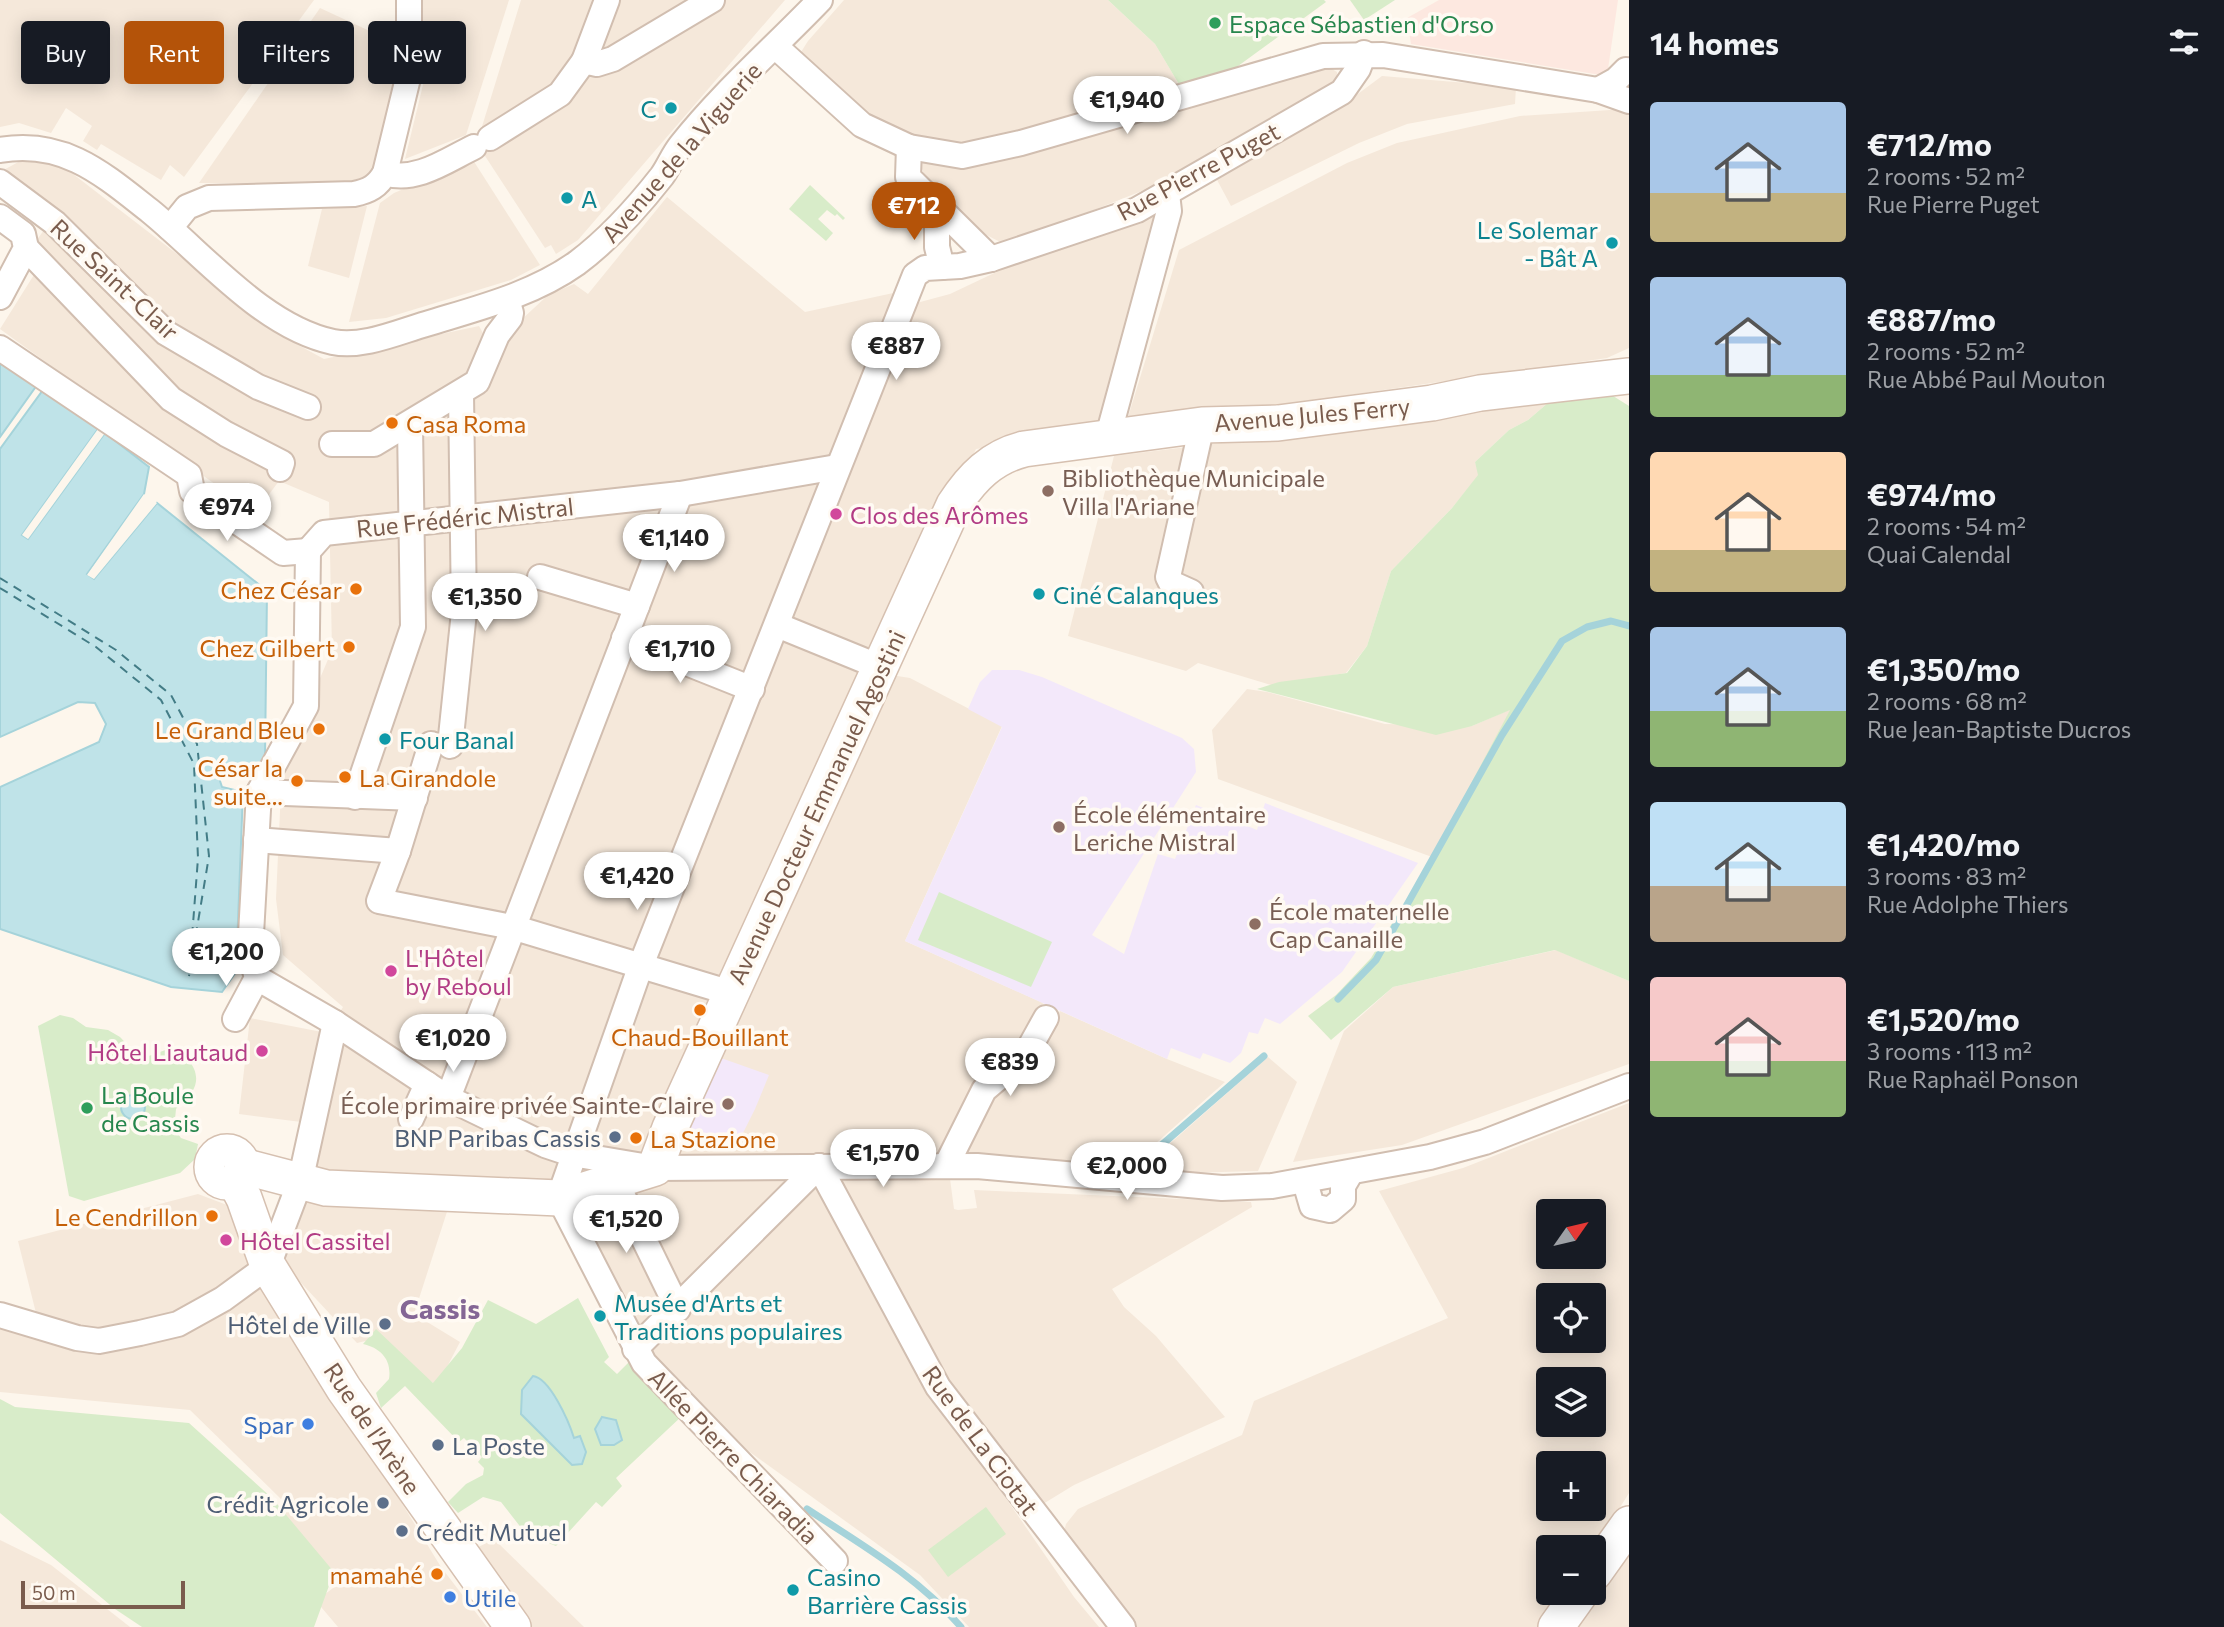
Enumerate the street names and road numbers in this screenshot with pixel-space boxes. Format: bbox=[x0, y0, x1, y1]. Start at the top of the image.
street label: Avenue de la Viguerie bbox=[595, 56, 767, 248]
street label: Rue Pierre Puget bbox=[1112, 116, 1284, 226]
street label: Rue Saint-Clair bbox=[45, 212, 185, 346]
street label: Avenue Jules Ferry bbox=[1213, 391, 1411, 437]
street label: Rue Frédéric Mistral bbox=[355, 491, 575, 543]
street label: Avenue Docteur Emmanuel Agostini bbox=[721, 625, 911, 989]
street label: Rue de l'Arène bbox=[318, 1357, 428, 1499]
street label: Rue de La Ciotat bbox=[917, 1360, 1045, 1520]
street label: Allée Pierre Chiaradia bbox=[643, 1362, 825, 1550]

